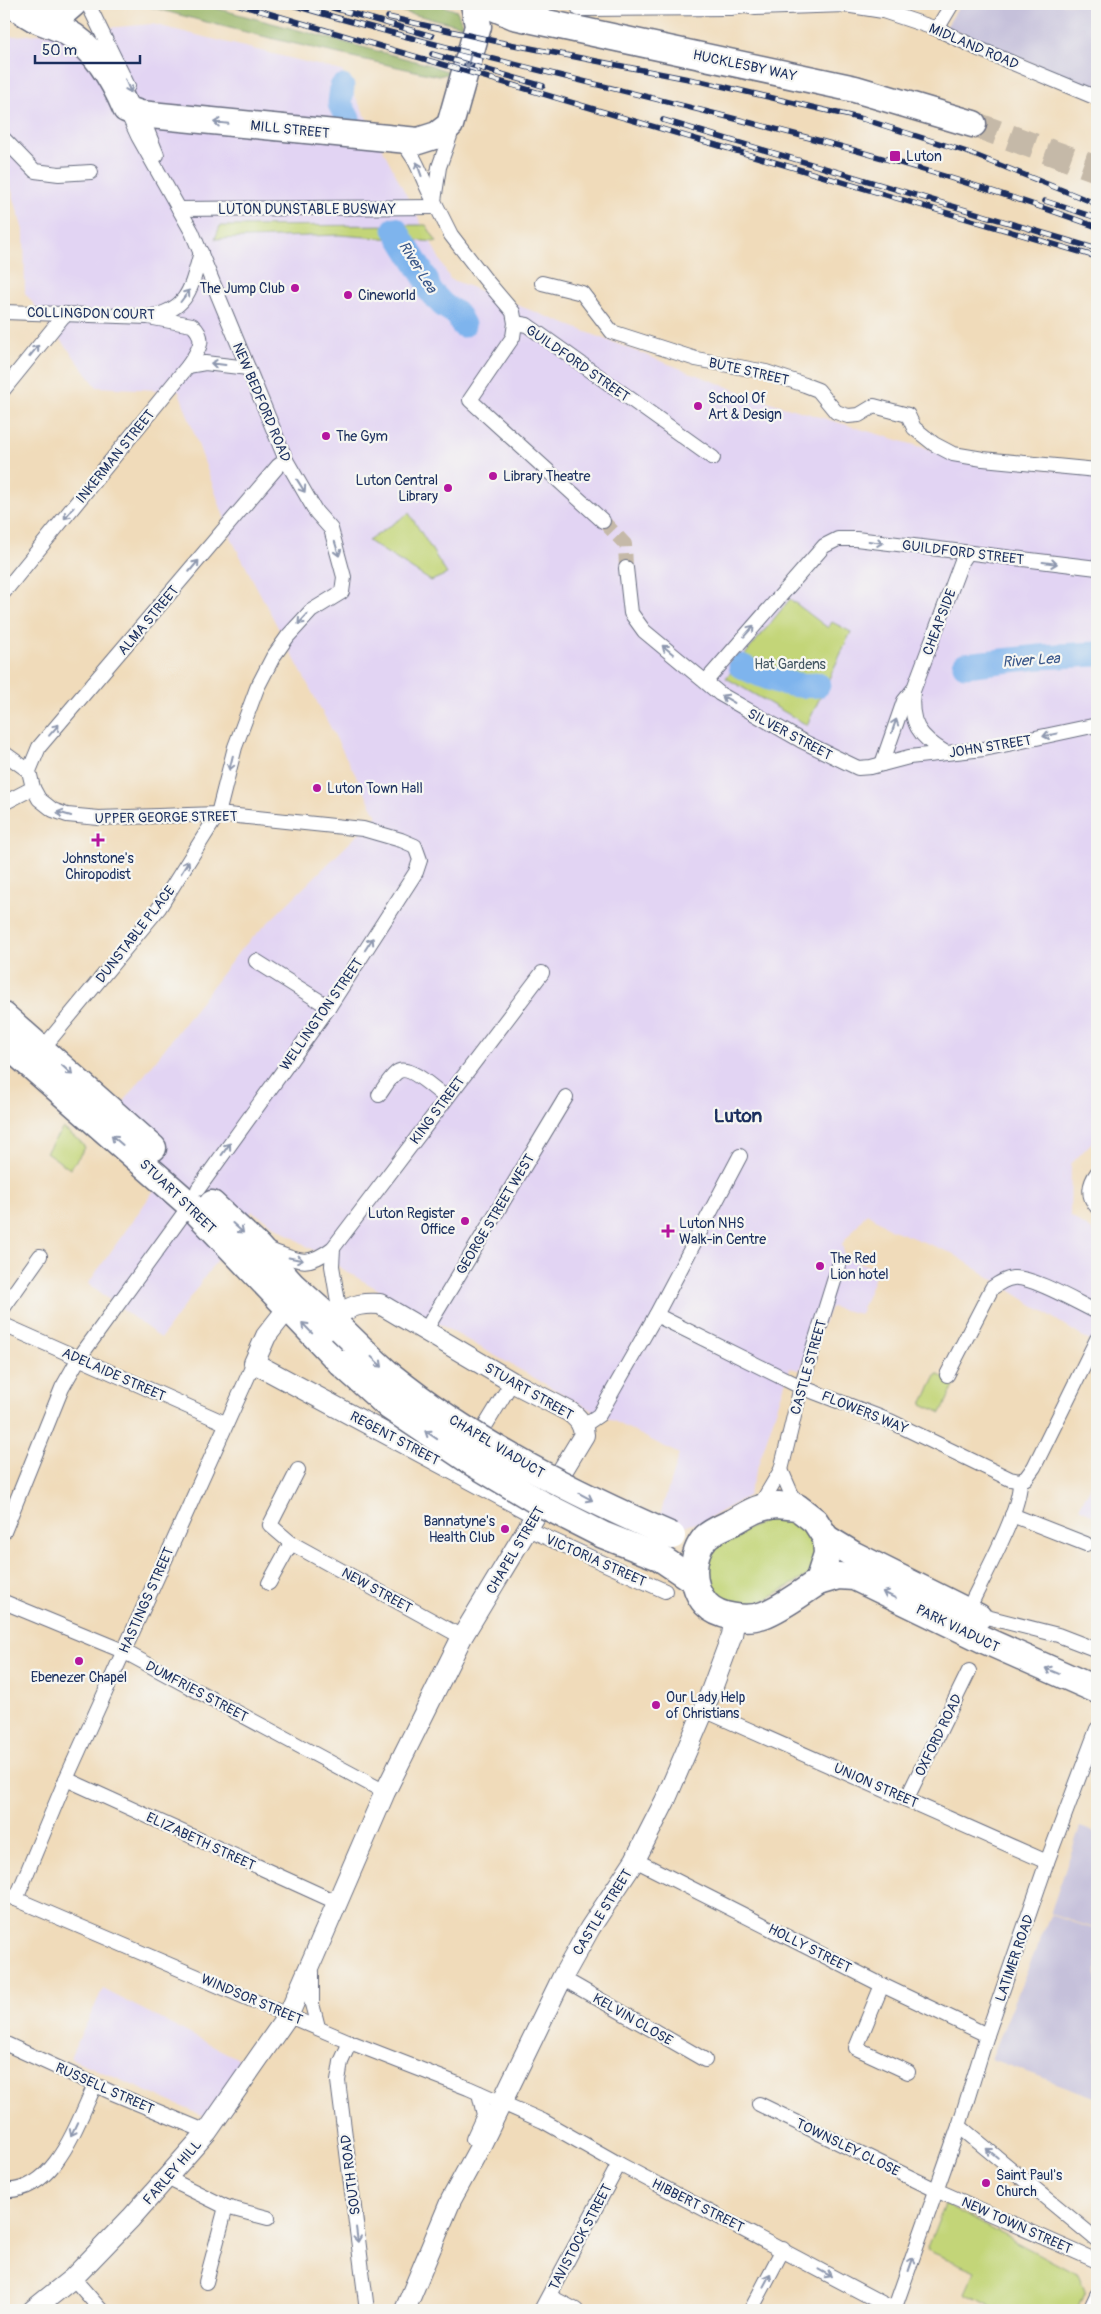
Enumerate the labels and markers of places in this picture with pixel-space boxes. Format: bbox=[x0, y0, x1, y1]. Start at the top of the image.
place label: Luton bbox=[906, 148, 942, 165]
marker: Luton bbox=[888, 149, 902, 163]
place label: The Jump Club bbox=[199, 280, 285, 297]
marker: The Jump Club bbox=[289, 282, 301, 294]
place label: Cineworld bbox=[358, 287, 416, 304]
marker: Cineworld bbox=[342, 289, 354, 301]
place label: School Of Art & Design bbox=[708, 390, 782, 423]
marker: School Of Art & Design bbox=[692, 400, 704, 412]
place label: The Gym bbox=[336, 428, 388, 445]
marker: The Gym bbox=[320, 430, 332, 442]
place label: Library Theatre bbox=[503, 468, 590, 485]
marker: Library Theatre bbox=[487, 470, 499, 482]
place label: Luton Central Library bbox=[356, 472, 438, 505]
marker: Luton Central Library bbox=[442, 482, 454, 494]
place label: Luton Town Hall bbox=[327, 780, 423, 797]
marker: Luton Town Hall bbox=[311, 782, 323, 794]
marker: Johnstone's Chiropodist bbox=[91, 833, 105, 847]
place label: Johnstone's Chiropodist bbox=[62, 850, 135, 883]
place label: Luton Register Office bbox=[368, 1205, 455, 1238]
marker: Luton Register Office bbox=[459, 1215, 471, 1227]
place label: Luton NHS Walk-in Centre bbox=[679, 1215, 766, 1248]
marker: Luton NHS Walk-in Centre bbox=[661, 1224, 675, 1238]
place label: The Red Lion hotel bbox=[830, 1250, 889, 1283]
marker: The Red Lion hotel bbox=[814, 1260, 826, 1272]
place label: Bannatyne's Health Club bbox=[424, 1513, 496, 1546]
marker: Bannatyne's Health Club bbox=[499, 1523, 511, 1535]
marker: Ebenezer Chapel bbox=[73, 1655, 85, 1667]
place label: Ebenezer Chapel bbox=[31, 1669, 127, 1686]
place label: Our Lady Help of Christians bbox=[666, 1689, 746, 1722]
marker: Our Lady Help of Christians bbox=[650, 1699, 662, 1711]
place label: Saint Paul's Church bbox=[996, 2167, 1063, 2200]
marker: Saint Paul's Church bbox=[980, 2177, 992, 2189]

